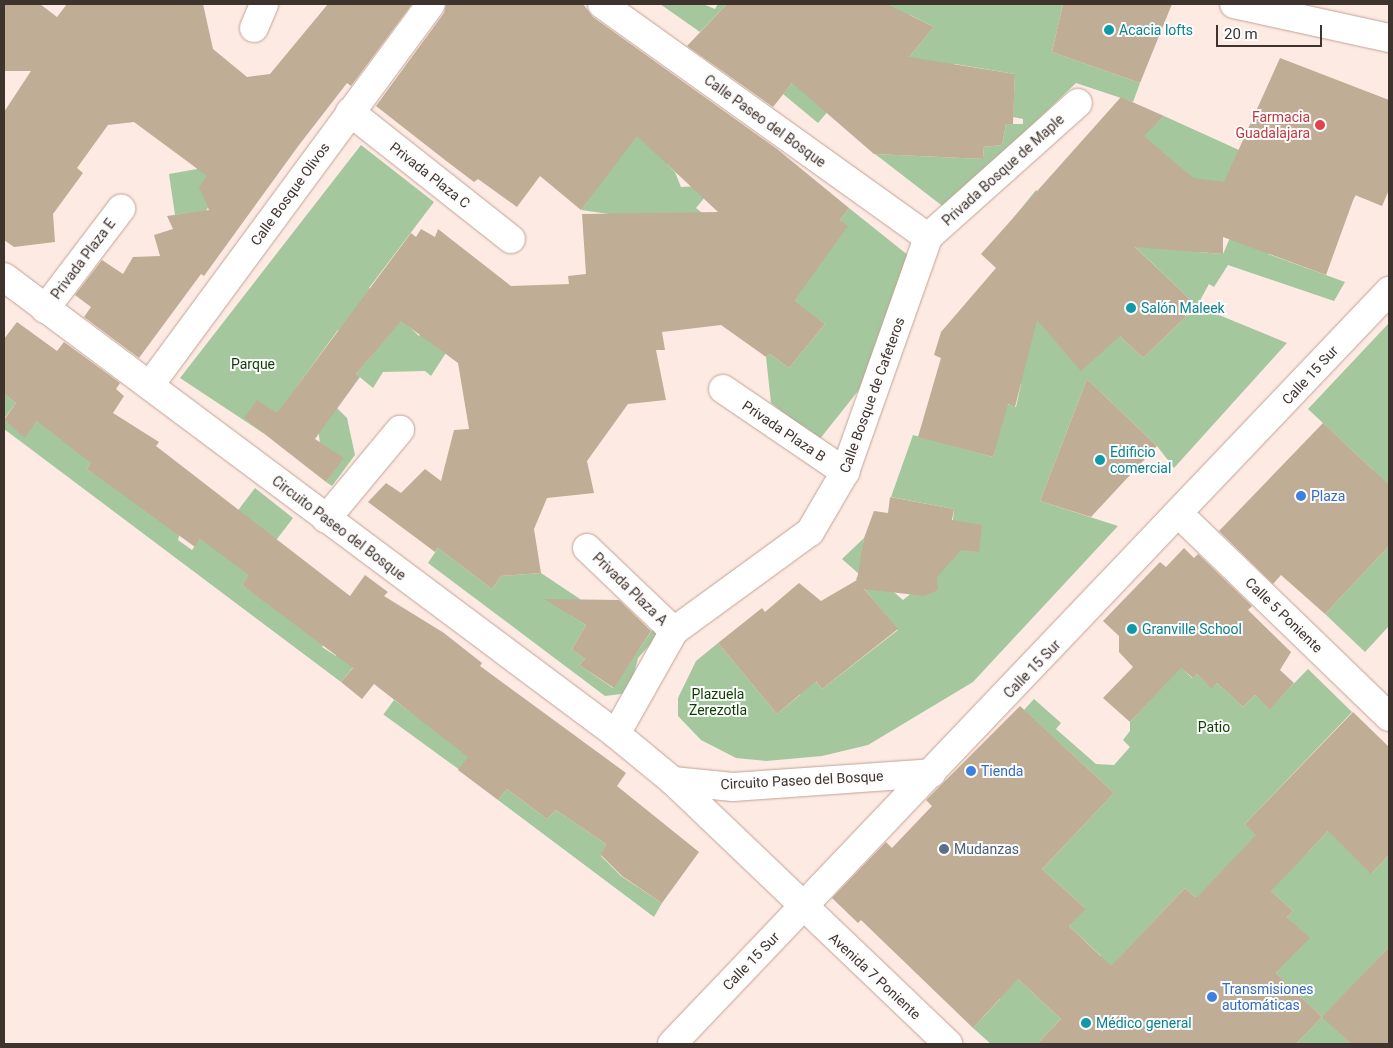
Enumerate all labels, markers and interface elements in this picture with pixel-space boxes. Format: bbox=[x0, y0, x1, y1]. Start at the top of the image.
scale bar bbox=[1218, 15, 1324, 47]
place label: Acacia lofts bbox=[1119, 22, 1193, 38]
marker: Acacia lofts bbox=[1103, 24, 1115, 36]
text: 20 m bbox=[1224, 25, 1258, 43]
street label: Calle Paseo del Bosque bbox=[701, 71, 829, 171]
place label: Farmacia Guadalajara bbox=[1236, 109, 1310, 142]
street label: Privada Bosque de Maple bbox=[939, 111, 1067, 229]
marker: Farmacia Guadalajara bbox=[1314, 119, 1326, 131]
street label: Privada Plaza C bbox=[387, 138, 473, 212]
street label: Calle Bosque Olivos bbox=[247, 139, 333, 249]
street label: Privada Plaza E bbox=[47, 216, 119, 302]
place label: Salón Maleek bbox=[1141, 300, 1225, 316]
marker: Salón Maleek bbox=[1125, 302, 1137, 314]
street label: Calle Bosque de Cafeteros bbox=[836, 315, 908, 475]
street label: Calle 15 Sur bbox=[1278, 342, 1342, 408]
park label: Parque bbox=[231, 356, 275, 372]
street label: Privada Plaza B bbox=[739, 397, 829, 465]
place label: Edificio comercial bbox=[1110, 444, 1171, 477]
marker: Edificio comercial bbox=[1094, 454, 1106, 466]
street label: Circuito Paseo del Bosque bbox=[269, 472, 409, 584]
place label: Plaza bbox=[1311, 488, 1345, 504]
marker: Plaza bbox=[1295, 490, 1307, 502]
street label: Privada Plaza A bbox=[589, 549, 671, 629]
street label: Calle 5 Poniente bbox=[1242, 574, 1326, 656]
place label: Granville School bbox=[1142, 621, 1242, 637]
marker: Granville School bbox=[1126, 623, 1138, 635]
street label: Calle 15 Sur bbox=[1000, 636, 1064, 702]
park label: Plazuela Zerezotla bbox=[689, 686, 747, 719]
park label: Patio bbox=[1198, 719, 1230, 735]
place label: Tienda bbox=[981, 763, 1023, 779]
marker: Tienda bbox=[965, 765, 977, 777]
street label: Circuito Paseo del Bosque bbox=[720, 767, 884, 793]
place label: Mudanzas bbox=[954, 841, 1019, 857]
marker: Mudanzas bbox=[938, 843, 950, 855]
street label: Calle 15 Sur bbox=[719, 928, 783, 994]
street label: Avenida 7 Poniente bbox=[826, 929, 924, 1023]
place label: Transmisiones automáticas bbox=[1222, 981, 1314, 1014]
marker: Transmisiones automáticas bbox=[1206, 991, 1218, 1003]
place label: Médico general bbox=[1096, 1015, 1192, 1031]
marker: Médico general bbox=[1080, 1017, 1092, 1029]

